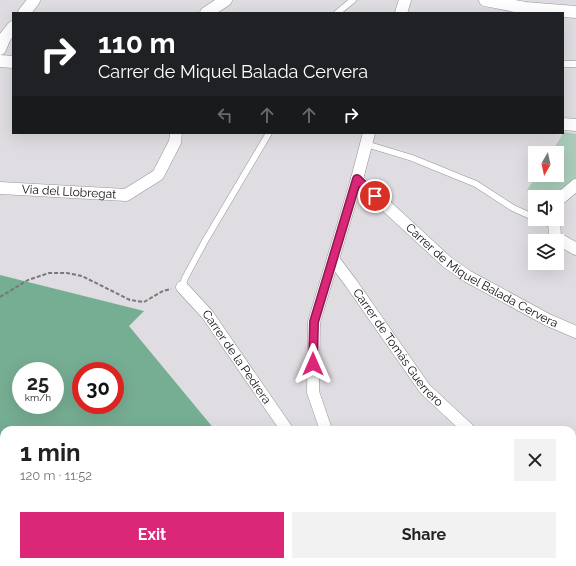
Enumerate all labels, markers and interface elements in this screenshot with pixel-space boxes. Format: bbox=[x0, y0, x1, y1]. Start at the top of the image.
text: 110 m bbox=[98, 27, 176, 60]
icon: right bbox=[32, 28, 84, 80]
text: Carrer de Miquel Balada Cervera bbox=[98, 61, 368, 82]
icon: left bbox=[214, 104, 236, 126]
icon: ahead bbox=[256, 104, 278, 126]
icon: ahead bbox=[298, 104, 320, 126]
icon: right bbox=[340, 104, 362, 126]
north arrow bbox=[528, 146, 564, 182]
map controls bbox=[528, 146, 564, 270]
pin bbox=[358, 179, 392, 213]
street label: Via del Llobregat bbox=[21, 182, 117, 201]
icon: arrive bbox=[364, 185, 386, 207]
button: sound bbox=[528, 190, 564, 226]
street label: Carrer de Miquel Balada Cervera bbox=[403, 221, 560, 330]
button: layers bbox=[528, 234, 564, 270]
street label: Carrer de Tomás Guerrero bbox=[350, 286, 446, 409]
street label: Carrer de la Pedrera bbox=[199, 307, 274, 407]
position arrow bbox=[292, 343, 334, 385]
speed limit sign: 30 bbox=[72, 362, 124, 414]
text: 25 bbox=[27, 371, 49, 395]
text: km/h bbox=[25, 392, 51, 403]
text: 1 min bbox=[20, 438, 81, 467]
button: close bbox=[514, 439, 556, 481]
text: 120 m · 11:52 bbox=[20, 468, 92, 483]
button: Exit bbox=[20, 512, 284, 558]
button: Share bbox=[292, 512, 556, 558]

